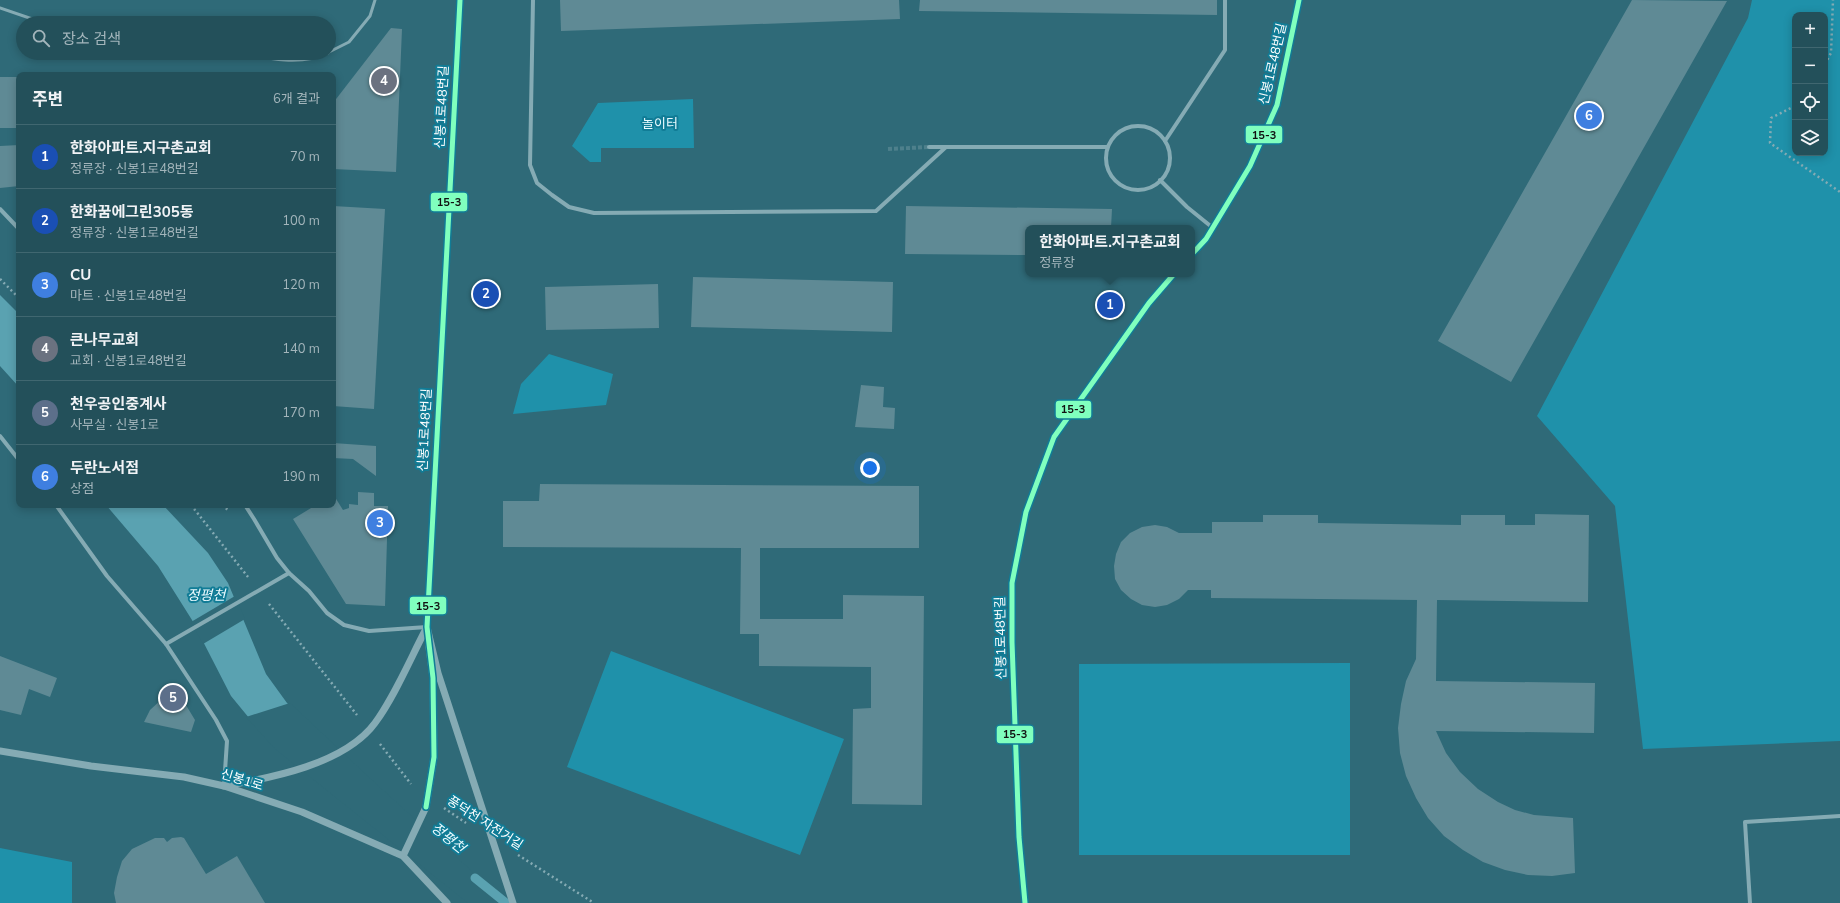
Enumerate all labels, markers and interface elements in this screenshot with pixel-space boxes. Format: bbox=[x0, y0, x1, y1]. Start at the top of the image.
map controls bbox=[1792, 12, 1828, 156]
button: + bbox=[1792, 12, 1828, 48]
search box bbox=[16, 16, 336, 60]
street label: 신봉1로48번길 bbox=[1255, 21, 1291, 107]
icon: search bbox=[30, 27, 52, 49]
text: 장소 검색 bbox=[62, 29, 121, 49]
button: − bbox=[1792, 48, 1828, 84]
street label: 신봉1로48번길 bbox=[431, 65, 453, 149]
pin: 4 bbox=[371, 66, 397, 96]
button: locate bbox=[1792, 84, 1828, 120]
text: 주변 bbox=[32, 88, 63, 111]
text: 6개 결과 bbox=[273, 90, 320, 108]
pin: 6 bbox=[1576, 101, 1602, 131]
park label: 놀이터 bbox=[642, 115, 678, 133]
button: layers bbox=[1792, 120, 1828, 156]
line badge: 15-3 bbox=[1245, 125, 1283, 144]
text: 15-3 bbox=[1252, 128, 1276, 143]
text: 한화아파트.지구촌교회 bbox=[70, 138, 212, 158]
text: 1 bbox=[41, 148, 49, 166]
text: 70 m bbox=[290, 148, 320, 166]
text: 정류장 · 신봉1로48번길 bbox=[70, 160, 199, 178]
line badge: 15-3 bbox=[430, 192, 468, 212]
text: 15-3 bbox=[437, 195, 461, 210]
text: 한화꿈에그린305동 bbox=[70, 202, 194, 222]
text: 2 bbox=[41, 212, 49, 230]
text: 100 m bbox=[282, 212, 320, 230]
text: 정류장 · 신봉1로48번길 bbox=[70, 224, 199, 242]
popup bbox=[1025, 225, 1195, 277]
text: 한화아파트.지구촌교회 bbox=[1039, 232, 1181, 252]
text: 정류장 bbox=[1039, 254, 1075, 272]
text: CU bbox=[70, 265, 91, 285]
text: 3 bbox=[41, 276, 49, 294]
text: 120 m bbox=[282, 276, 320, 294]
pin: 2 bbox=[473, 279, 499, 309]
text: 마트 · 신봉1로48번길 bbox=[70, 287, 187, 305]
pin: 1 bbox=[1097, 290, 1123, 320]
text: 큰나무교회 bbox=[70, 330, 139, 350]
text: 4 bbox=[41, 340, 49, 358]
text: 140 m bbox=[282, 340, 320, 358]
text: 교회 · 신봉1로48번길 bbox=[70, 352, 187, 370]
street label: 신봉1로48번길 bbox=[414, 388, 436, 472]
text: 천우공인중계사 bbox=[70, 394, 167, 414]
line badge: 15-3 bbox=[1055, 400, 1092, 419]
text: 15-3 bbox=[1061, 402, 1085, 417]
text: 5 bbox=[41, 404, 49, 422]
text: 170 m bbox=[282, 404, 320, 422]
text: 사무실 · 신봉1로 bbox=[70, 416, 159, 434]
text: 두란노서점 bbox=[70, 458, 139, 478]
your location bbox=[860, 458, 880, 478]
text: 6 bbox=[41, 468, 49, 486]
text: 190 m bbox=[282, 468, 320, 486]
text: 상점 bbox=[70, 480, 94, 498]
pin: 3 bbox=[367, 508, 393, 538]
water label: 정평천 bbox=[187, 586, 226, 605]
line badge: 15-3 bbox=[409, 596, 447, 615]
street label: 신봉1로48번길 bbox=[991, 596, 1011, 680]
text: 15-3 bbox=[416, 599, 440, 614]
pin: 5 bbox=[160, 683, 186, 713]
line badge: 15-3 bbox=[996, 725, 1034, 744]
text: 15-3 bbox=[1003, 727, 1027, 742]
street label: 신봉1로 bbox=[218, 765, 266, 795]
street label: 풍덕천 자전거길 bbox=[444, 792, 526, 854]
water label: 정평천 bbox=[427, 818, 470, 858]

